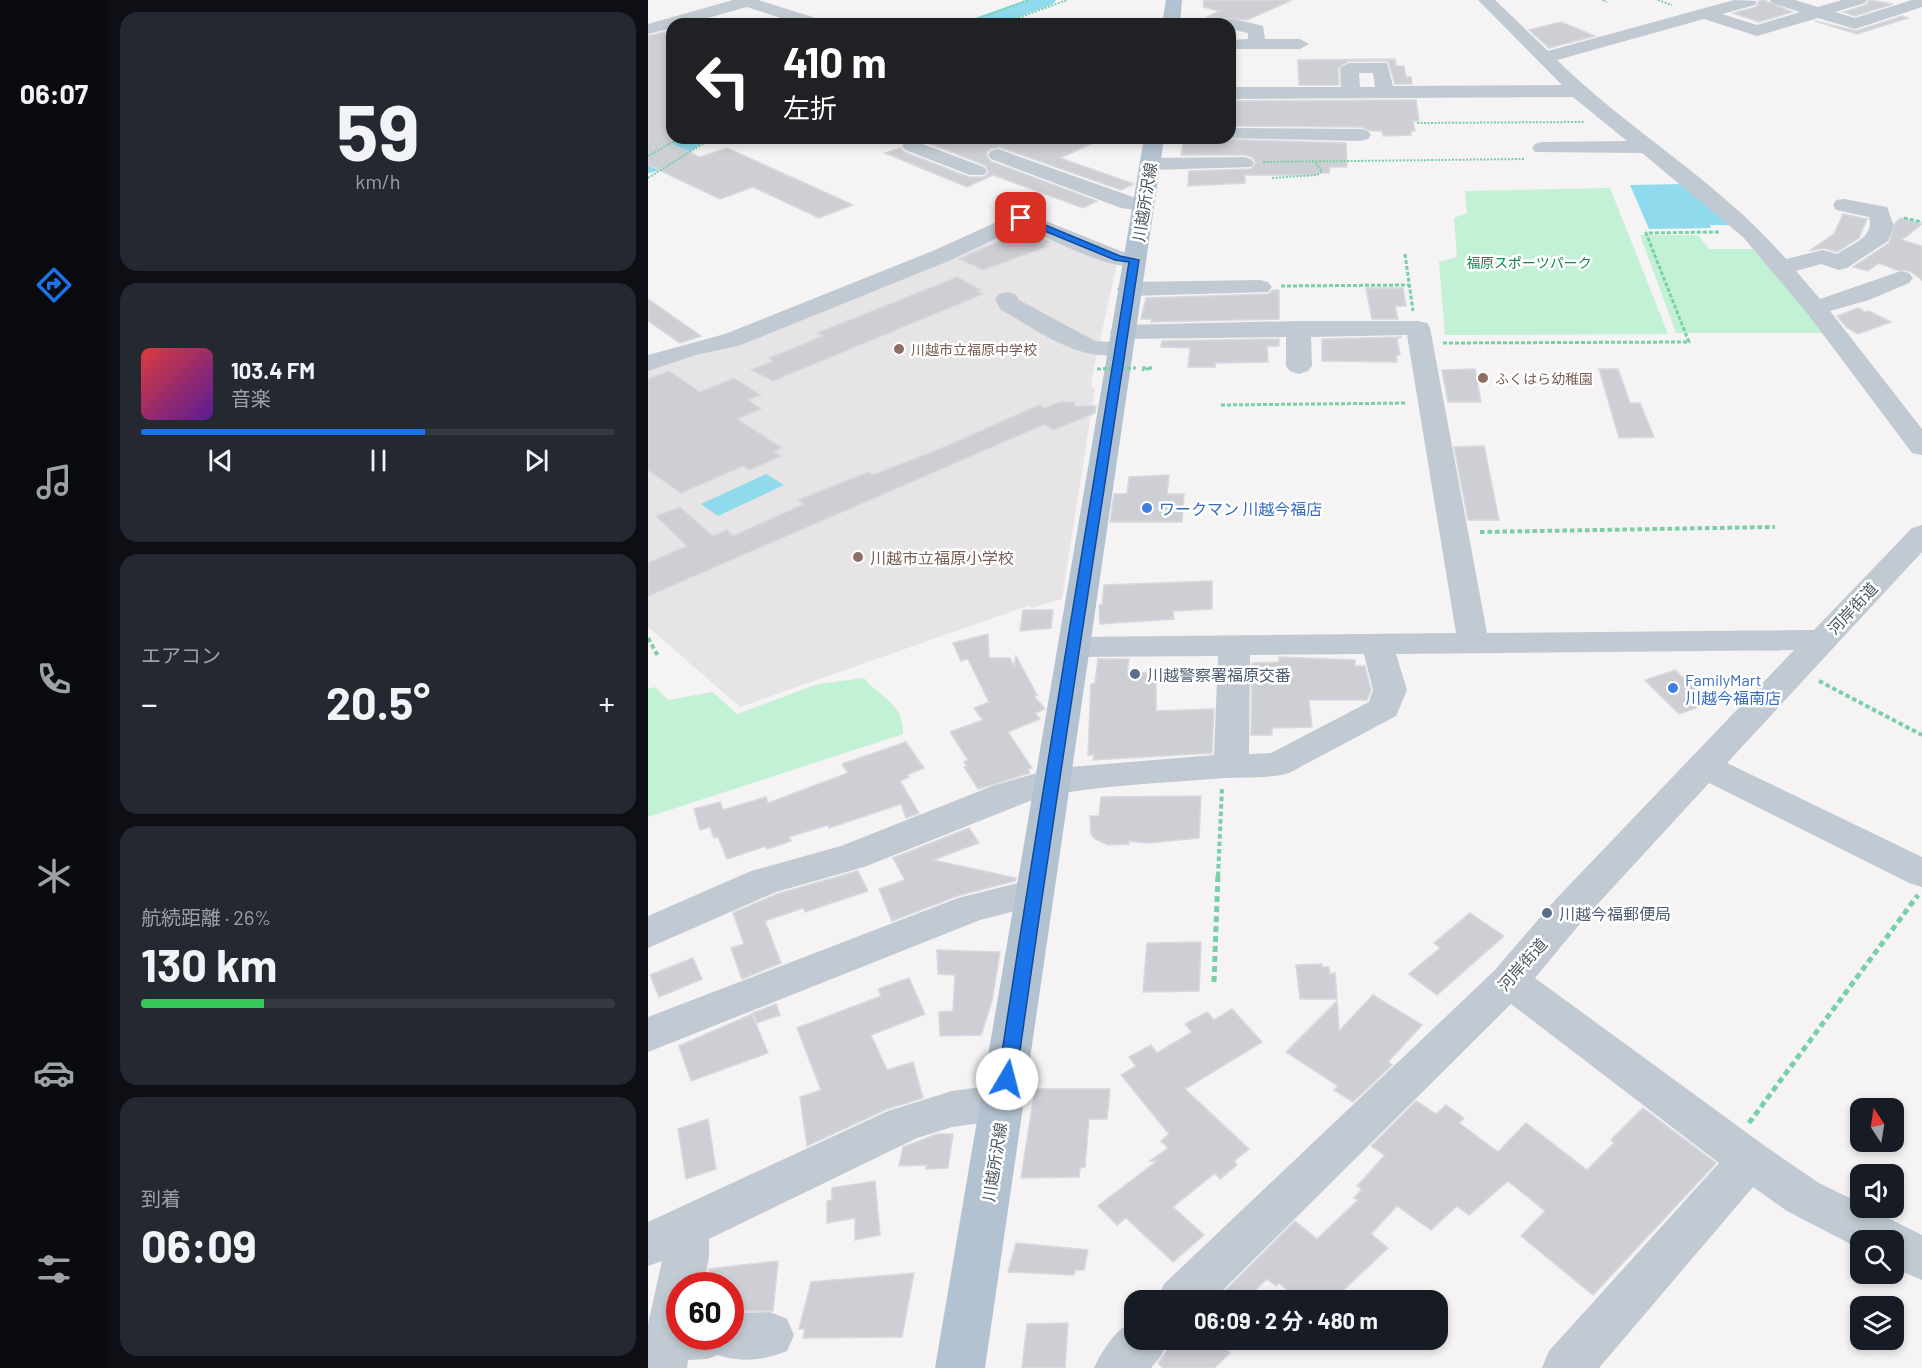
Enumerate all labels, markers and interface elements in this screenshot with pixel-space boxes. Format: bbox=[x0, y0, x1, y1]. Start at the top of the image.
text: 410 m bbox=[783, 36, 887, 86]
icon: left bbox=[684, 42, 762, 120]
text: 06:07 bbox=[20, 77, 88, 109]
text: 59 bbox=[336, 83, 420, 177]
text: 左折 bbox=[783, 91, 837, 123]
street label: 川越所沢線 bbox=[1128, 161, 1160, 243]
text: km/h bbox=[355, 169, 401, 193]
pin bbox=[995, 192, 1046, 243]
icon: arrive bbox=[1004, 201, 1037, 234]
park label: 福原スポーツパーク bbox=[1466, 254, 1592, 271]
icon: directions bbox=[33, 264, 75, 306]
place label: 川越市立福原中学校 bbox=[911, 341, 1037, 358]
marker: 川越市立福原中学校 bbox=[892, 342, 906, 356]
text: 103.4 FM bbox=[231, 357, 315, 383]
place label: ふくはら幼稚園 bbox=[1495, 370, 1593, 387]
marker: ふくはら幼稚園 bbox=[1476, 371, 1490, 385]
text: 音楽 bbox=[231, 386, 271, 410]
icon: previous bbox=[204, 444, 237, 477]
icon: pause bbox=[362, 444, 395, 477]
icon: next bbox=[520, 444, 553, 477]
icon: music bbox=[33, 461, 75, 503]
place label: ワークマン 川越今福店 bbox=[1159, 499, 1322, 518]
marker: ワークマン 川越今福店 bbox=[1140, 501, 1154, 515]
place label: 川越市立福原小学校 bbox=[870, 548, 1014, 567]
marker: 川越市立福原小学校 bbox=[851, 550, 865, 564]
street label: 河岸街道 bbox=[1823, 578, 1881, 638]
text: エアコン bbox=[141, 643, 221, 667]
icon: phone bbox=[33, 658, 75, 700]
place label: 川越警察署福原交番 bbox=[1147, 665, 1291, 684]
marker: 川越警察署福原交番 bbox=[1128, 667, 1142, 681]
place label: FamilyMart 川越今福南店 bbox=[1685, 670, 1781, 707]
text: 20.5° bbox=[326, 675, 430, 729]
marker: FamilyMart 川越今福南店 bbox=[1666, 681, 1680, 695]
text: − bbox=[141, 683, 158, 723]
text: + bbox=[599, 683, 615, 723]
icon: climate bbox=[33, 855, 75, 897]
place label: 川越今福郵便局 bbox=[1559, 904, 1671, 923]
text: 航続距離 · 26% bbox=[141, 905, 271, 929]
marker: 川越今福郵便局 bbox=[1540, 906, 1554, 920]
street label: 河岸街道 bbox=[1494, 934, 1550, 994]
text: 130 km bbox=[141, 937, 277, 991]
position arrow bbox=[975, 1047, 1039, 1111]
icon: car bbox=[33, 1052, 75, 1094]
north arrow bbox=[1850, 1098, 1904, 1152]
map controls bbox=[1850, 1098, 1904, 1350]
street label: 川越所沢線 bbox=[978, 1121, 1010, 1203]
button: sound bbox=[1850, 1164, 1904, 1218]
text: 到着 bbox=[141, 1186, 181, 1210]
text: 06:09 bbox=[141, 1218, 257, 1272]
button: search bbox=[1850, 1230, 1904, 1284]
icon: filters bbox=[33, 1248, 75, 1290]
speed limit sign: 60 bbox=[666, 1272, 744, 1350]
button: layers bbox=[1850, 1296, 1904, 1350]
text: 06:09 · 2 分 · 480 m bbox=[1194, 1307, 1378, 1333]

